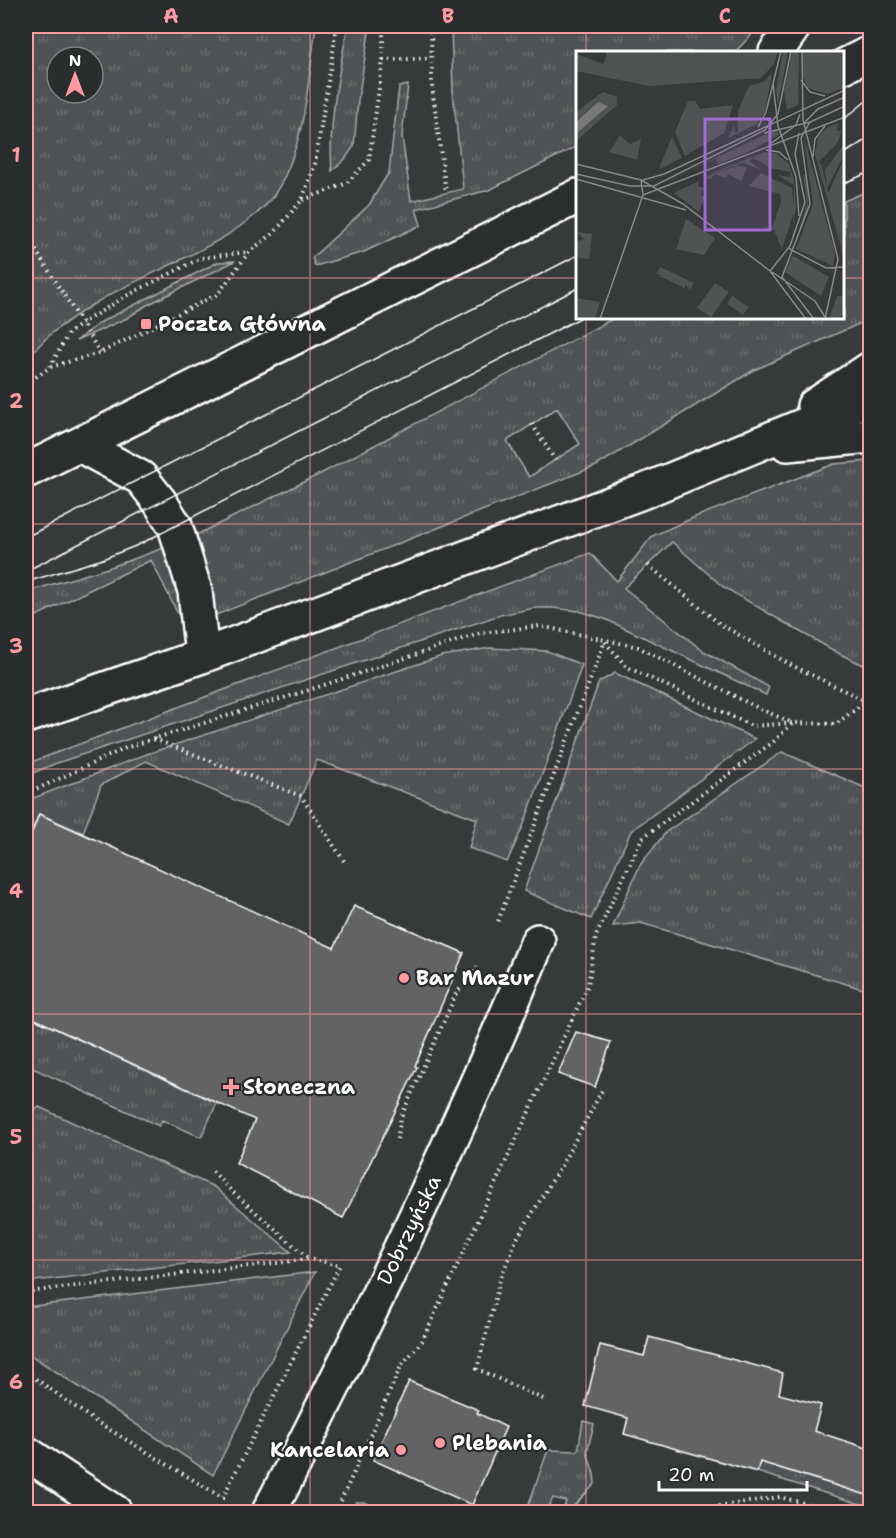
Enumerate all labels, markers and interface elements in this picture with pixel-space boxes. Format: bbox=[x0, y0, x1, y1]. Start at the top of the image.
text: A bbox=[163, 3, 179, 29]
text: B bbox=[442, 3, 454, 29]
text: C bbox=[719, 3, 731, 29]
north arrow bbox=[45, 45, 105, 105]
text: N bbox=[69, 50, 81, 71]
inset map bbox=[576, 51, 845, 320]
text: 1 bbox=[11, 142, 21, 168]
place label: Poczta Główna bbox=[158, 310, 326, 338]
marker: Poczta Główna bbox=[139, 317, 153, 331]
text: 2 bbox=[9, 388, 23, 414]
text: 3 bbox=[9, 633, 23, 659]
text: 4 bbox=[9, 878, 23, 904]
place label: Bar Mazur bbox=[416, 964, 534, 992]
marker: Bar Mazur bbox=[397, 971, 411, 985]
place label: Słoneczna bbox=[243, 1073, 356, 1101]
marker: Słoneczna bbox=[224, 1080, 238, 1094]
text: 5 bbox=[10, 1124, 22, 1150]
street label: Dobrzyńska bbox=[370, 1170, 448, 1290]
text: 6 bbox=[9, 1369, 23, 1395]
place label: Plebania bbox=[452, 1429, 548, 1457]
place label: Kancelaria bbox=[270, 1436, 390, 1464]
marker: Plebania bbox=[433, 1436, 447, 1450]
marker: Kancelaria bbox=[394, 1443, 408, 1457]
scale bar bbox=[659, 1454, 808, 1492]
text: 20 m bbox=[668, 1463, 714, 1487]

